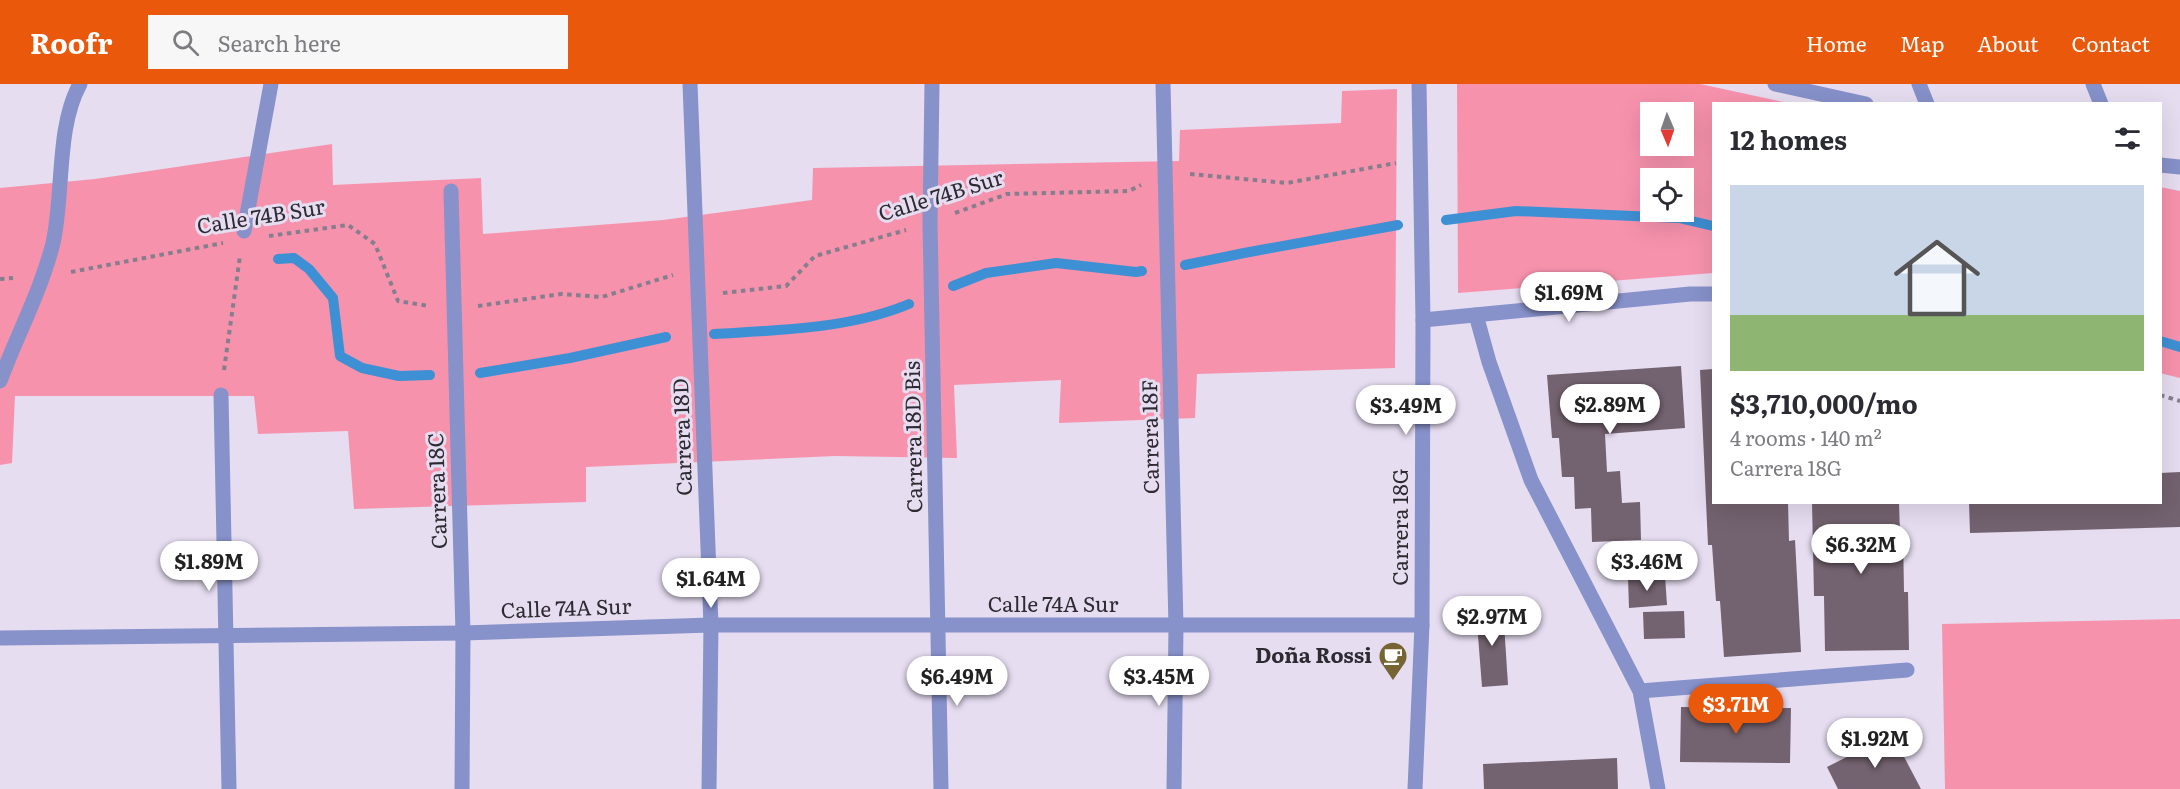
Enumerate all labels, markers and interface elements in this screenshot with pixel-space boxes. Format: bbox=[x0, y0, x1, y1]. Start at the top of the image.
search box bbox=[148, 15, 568, 69]
text: Roofr bbox=[30, 21, 112, 63]
icon: search bbox=[169, 26, 202, 59]
text: Search here bbox=[217, 26, 341, 59]
text: Home bbox=[1806, 27, 1867, 58]
text: Map bbox=[1900, 27, 1944, 58]
text: About bbox=[1977, 27, 2039, 58]
text: Contact bbox=[2072, 27, 2150, 58]
north arrow bbox=[1640, 102, 1694, 156]
map controls bbox=[1640, 102, 1694, 222]
text: 12 homes bbox=[1730, 119, 1847, 158]
icon: filters bbox=[2111, 122, 2144, 155]
street label: Calle 74B Sur bbox=[874, 160, 1007, 227]
button: locate bbox=[1640, 168, 1694, 222]
street label: Calle 74B Sur bbox=[194, 189, 327, 240]
icon: home bbox=[1883, 224, 1991, 332]
pin: $1.69M bbox=[1520, 272, 1618, 323]
text: $1.69M bbox=[1534, 276, 1604, 306]
street label: Carrera 18D Bis bbox=[895, 361, 928, 513]
street label: Carrera 18D bbox=[663, 378, 698, 496]
street label: Carrera 18F bbox=[1132, 380, 1165, 495]
text: $3,710,000/mo bbox=[1730, 383, 1918, 422]
pin: $2.89M bbox=[1561, 384, 1659, 435]
pin: $3.49M bbox=[1357, 385, 1455, 436]
text: $2.89M bbox=[1574, 388, 1646, 418]
text: $3.49M bbox=[1370, 389, 1442, 419]
text: 4 rooms · 140 m² bbox=[1730, 422, 1882, 452]
street label: Carrera 18C bbox=[418, 432, 453, 550]
text: Carrera 18G bbox=[1730, 452, 1842, 482]
street label: Carrera 18G bbox=[1383, 468, 1414, 586]
pin: $6.32M bbox=[1812, 524, 1910, 575]
text: $6.32M bbox=[1825, 528, 1897, 558]
pin: $1.89M bbox=[160, 541, 258, 592]
pin: $3.46M bbox=[1598, 541, 1696, 592]
text: $1.89M bbox=[174, 545, 244, 575]
text: $3.46M bbox=[1611, 545, 1683, 575]
pin: $1.64M bbox=[662, 558, 760, 609]
text: $1.64M bbox=[676, 562, 746, 592]
street label: Calle 74A Sur bbox=[988, 587, 1118, 618]
street label: Calle 74A Sur bbox=[500, 589, 632, 624]
pin: $2.97M bbox=[1443, 596, 1541, 647]
text: $2.97M bbox=[1456, 600, 1528, 630]
place label: Doña Rossi bbox=[1255, 638, 1372, 669]
cafe icon: Doña Rossi bbox=[1377, 640, 1409, 682]
pin: $6.49M bbox=[908, 656, 1006, 707]
pin: $3.45M bbox=[1110, 656, 1208, 707]
text: $6.49M bbox=[921, 660, 993, 690]
text: $3.45M bbox=[1123, 660, 1195, 690]
pin: $3.71M bbox=[1687, 684, 1785, 735]
text: $3.71M bbox=[1702, 688, 1770, 718]
pin: $1.92M bbox=[1826, 718, 1924, 769]
text: $1.92M bbox=[1841, 722, 1909, 752]

